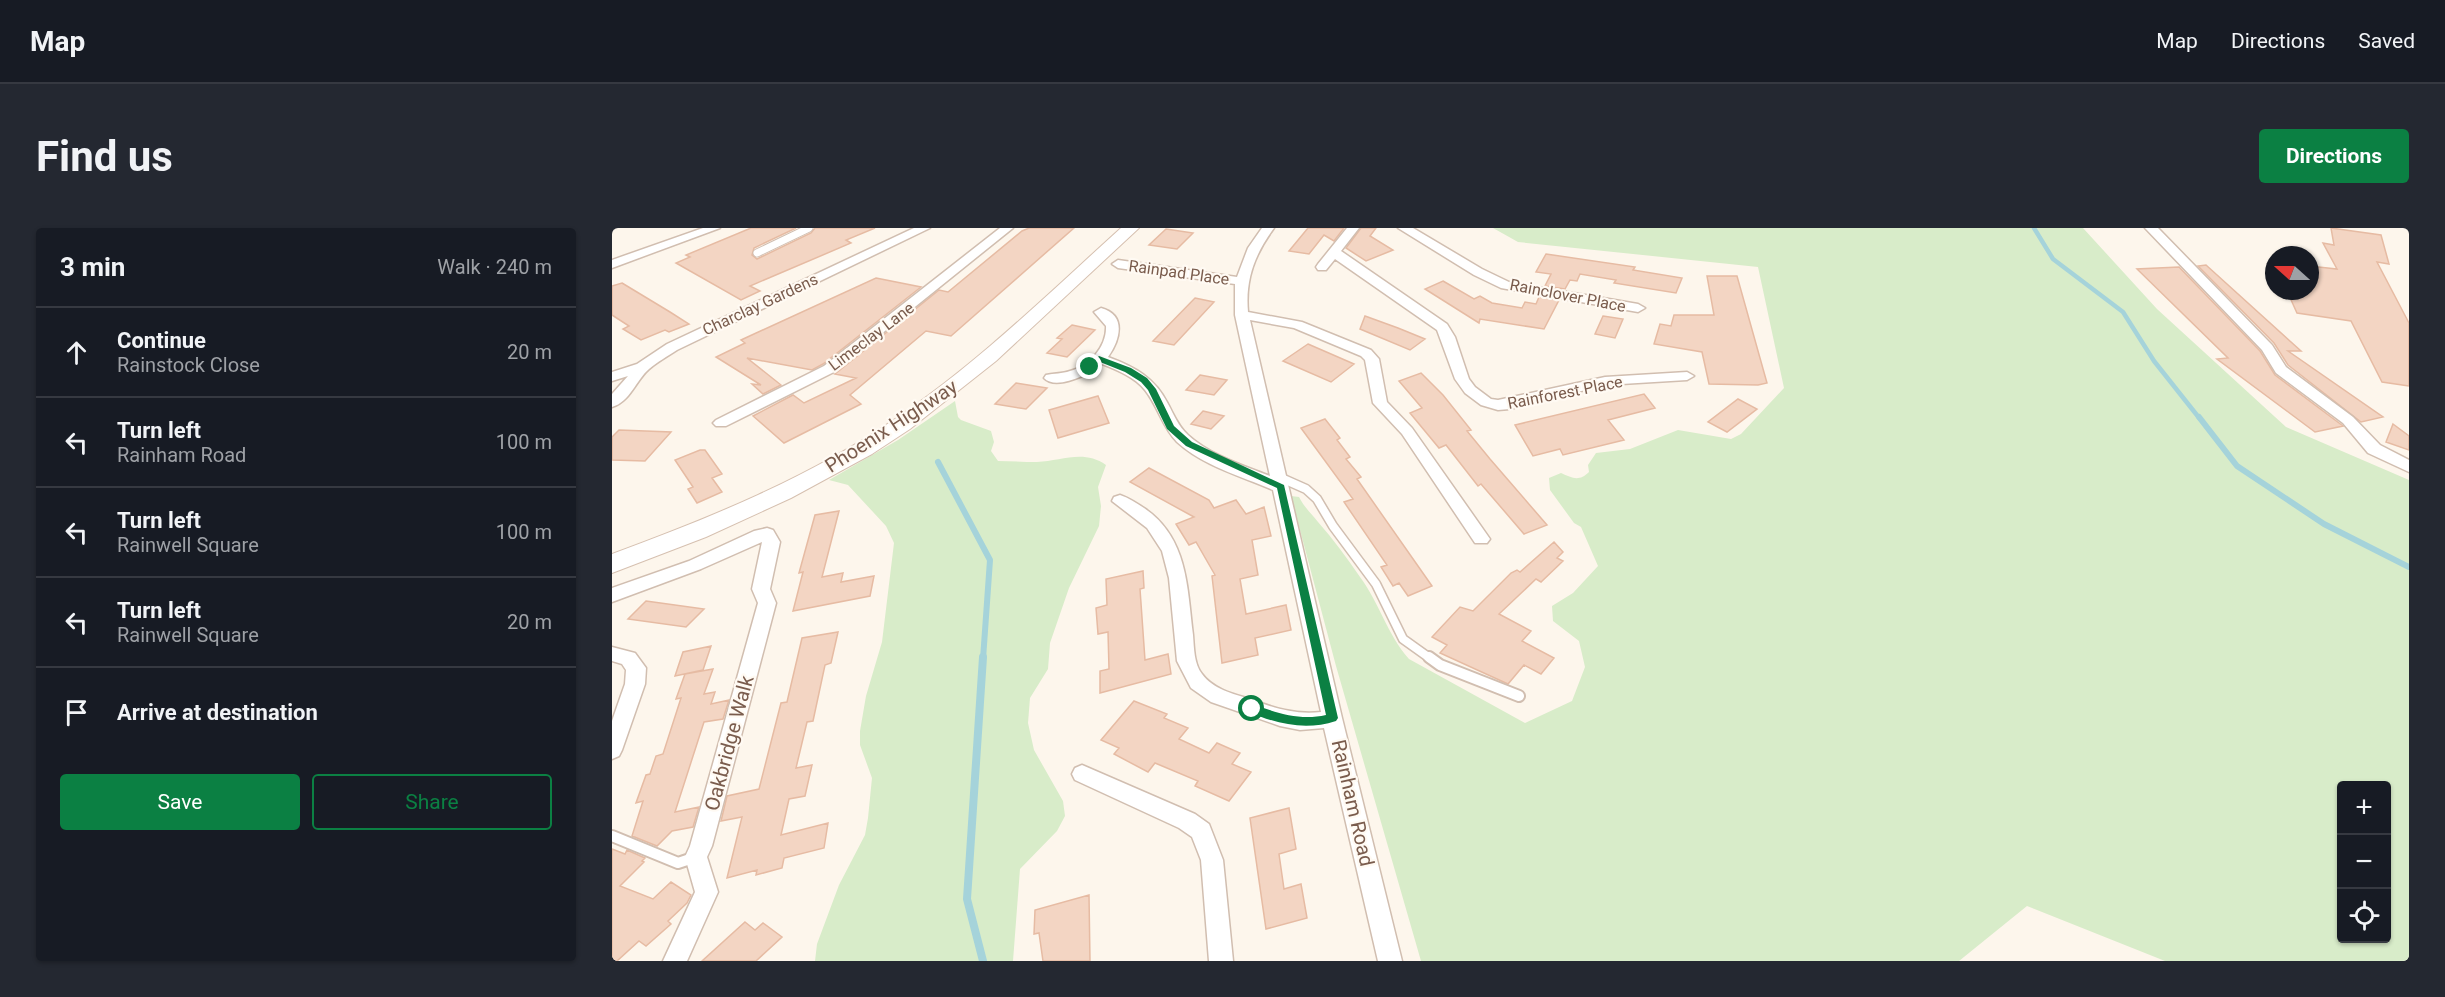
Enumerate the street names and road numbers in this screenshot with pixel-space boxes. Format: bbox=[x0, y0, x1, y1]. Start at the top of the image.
street label: Rainpad Place bbox=[1127, 256, 1231, 289]
street label: Charclay Gardens bbox=[700, 269, 821, 339]
street label: Rainclover Place bbox=[1508, 275, 1627, 316]
street label: Limeclay Lane bbox=[825, 298, 918, 375]
street label: Rainforest Place bbox=[1506, 372, 1624, 413]
street label: Phoenix Highway bbox=[820, 374, 962, 478]
street label: Oakbridge Walk bbox=[699, 672, 759, 813]
street label: Rainham Road bbox=[1327, 737, 1379, 869]

